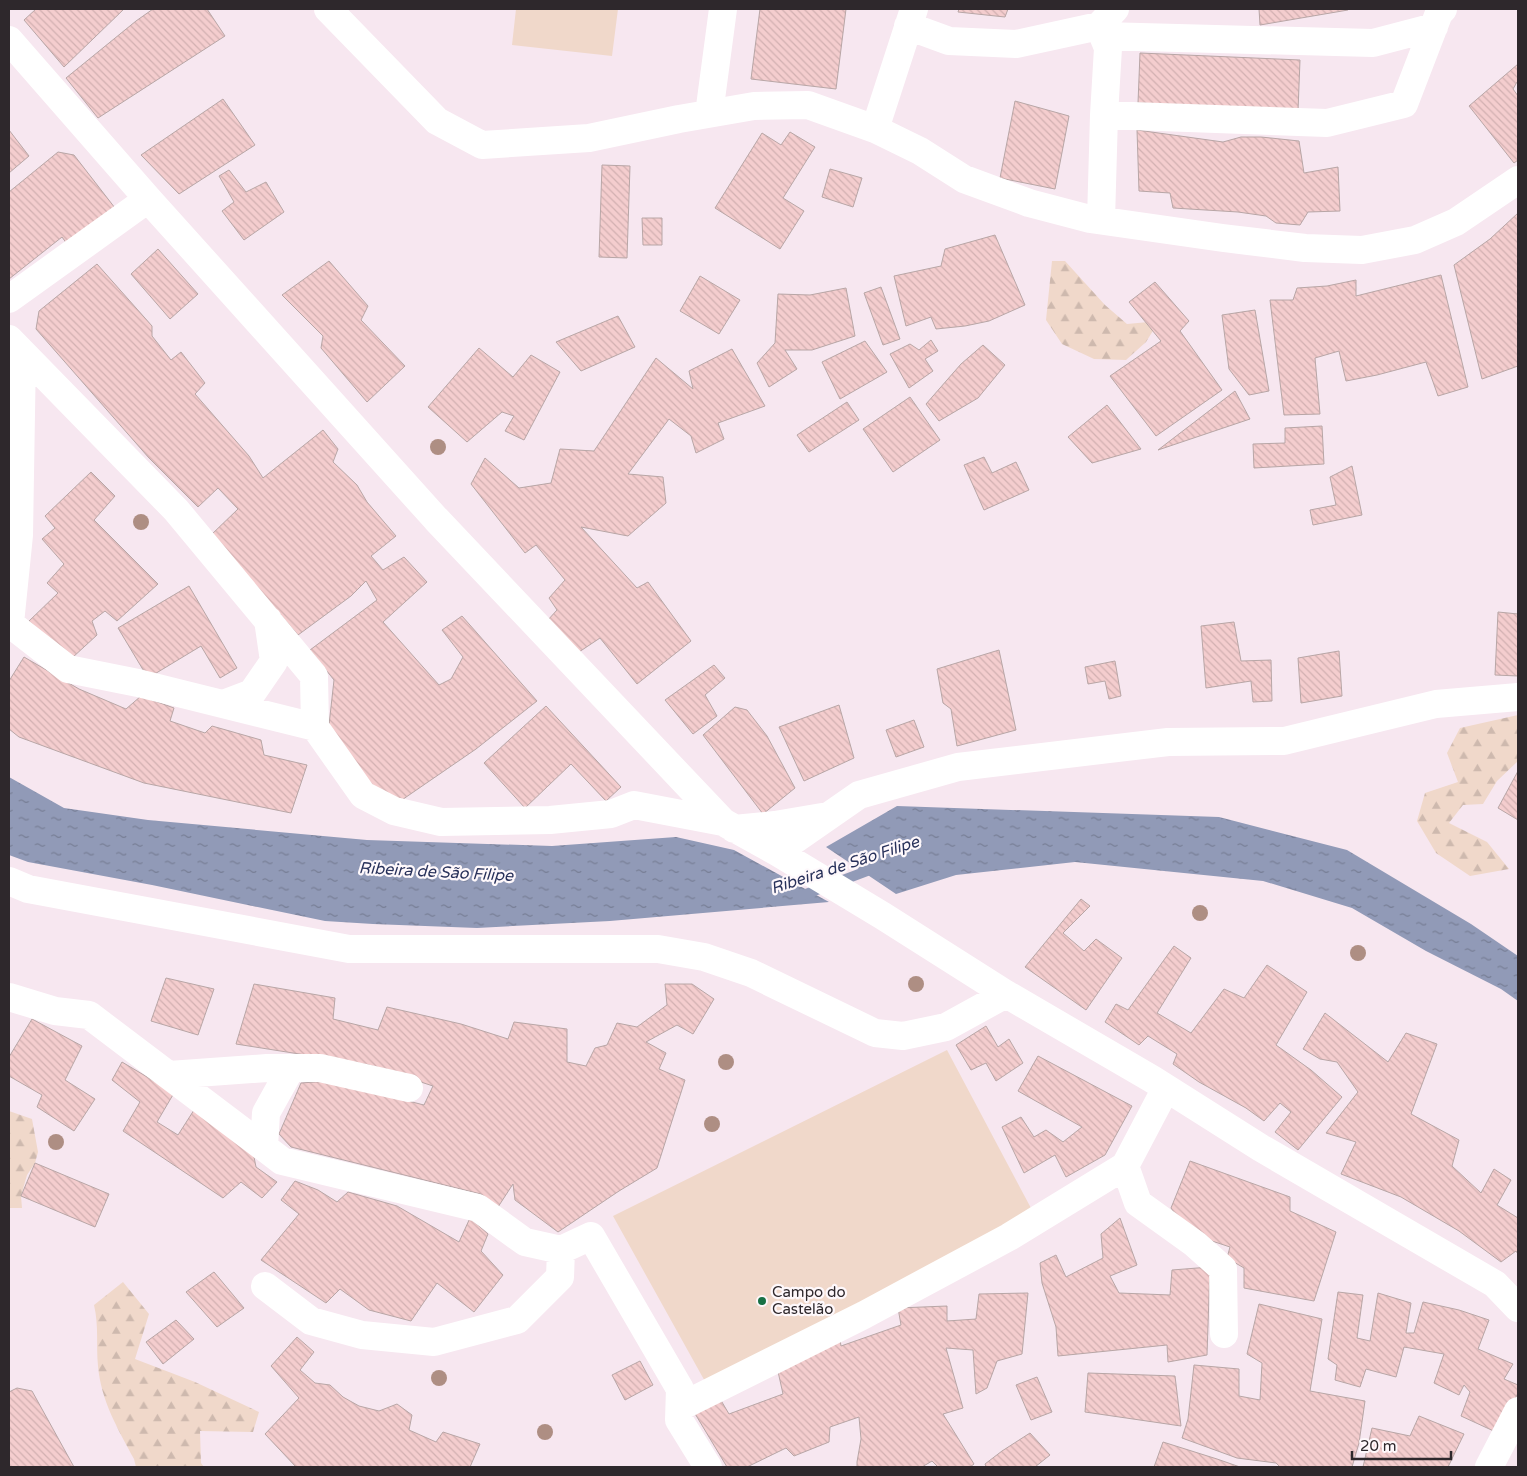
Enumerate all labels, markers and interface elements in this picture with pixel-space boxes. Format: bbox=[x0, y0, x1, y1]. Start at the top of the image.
water label: Ribeira de São Filipe bbox=[768, 831, 922, 898]
water label: Ribeira de São Filipe bbox=[358, 858, 515, 886]
place label: Campo do Castelão bbox=[772, 1283, 846, 1318]
marker: Campo do Castelão bbox=[756, 1295, 768, 1307]
scale bar bbox=[1352, 1428, 1451, 1460]
text: 20 m bbox=[1360, 1437, 1397, 1455]

